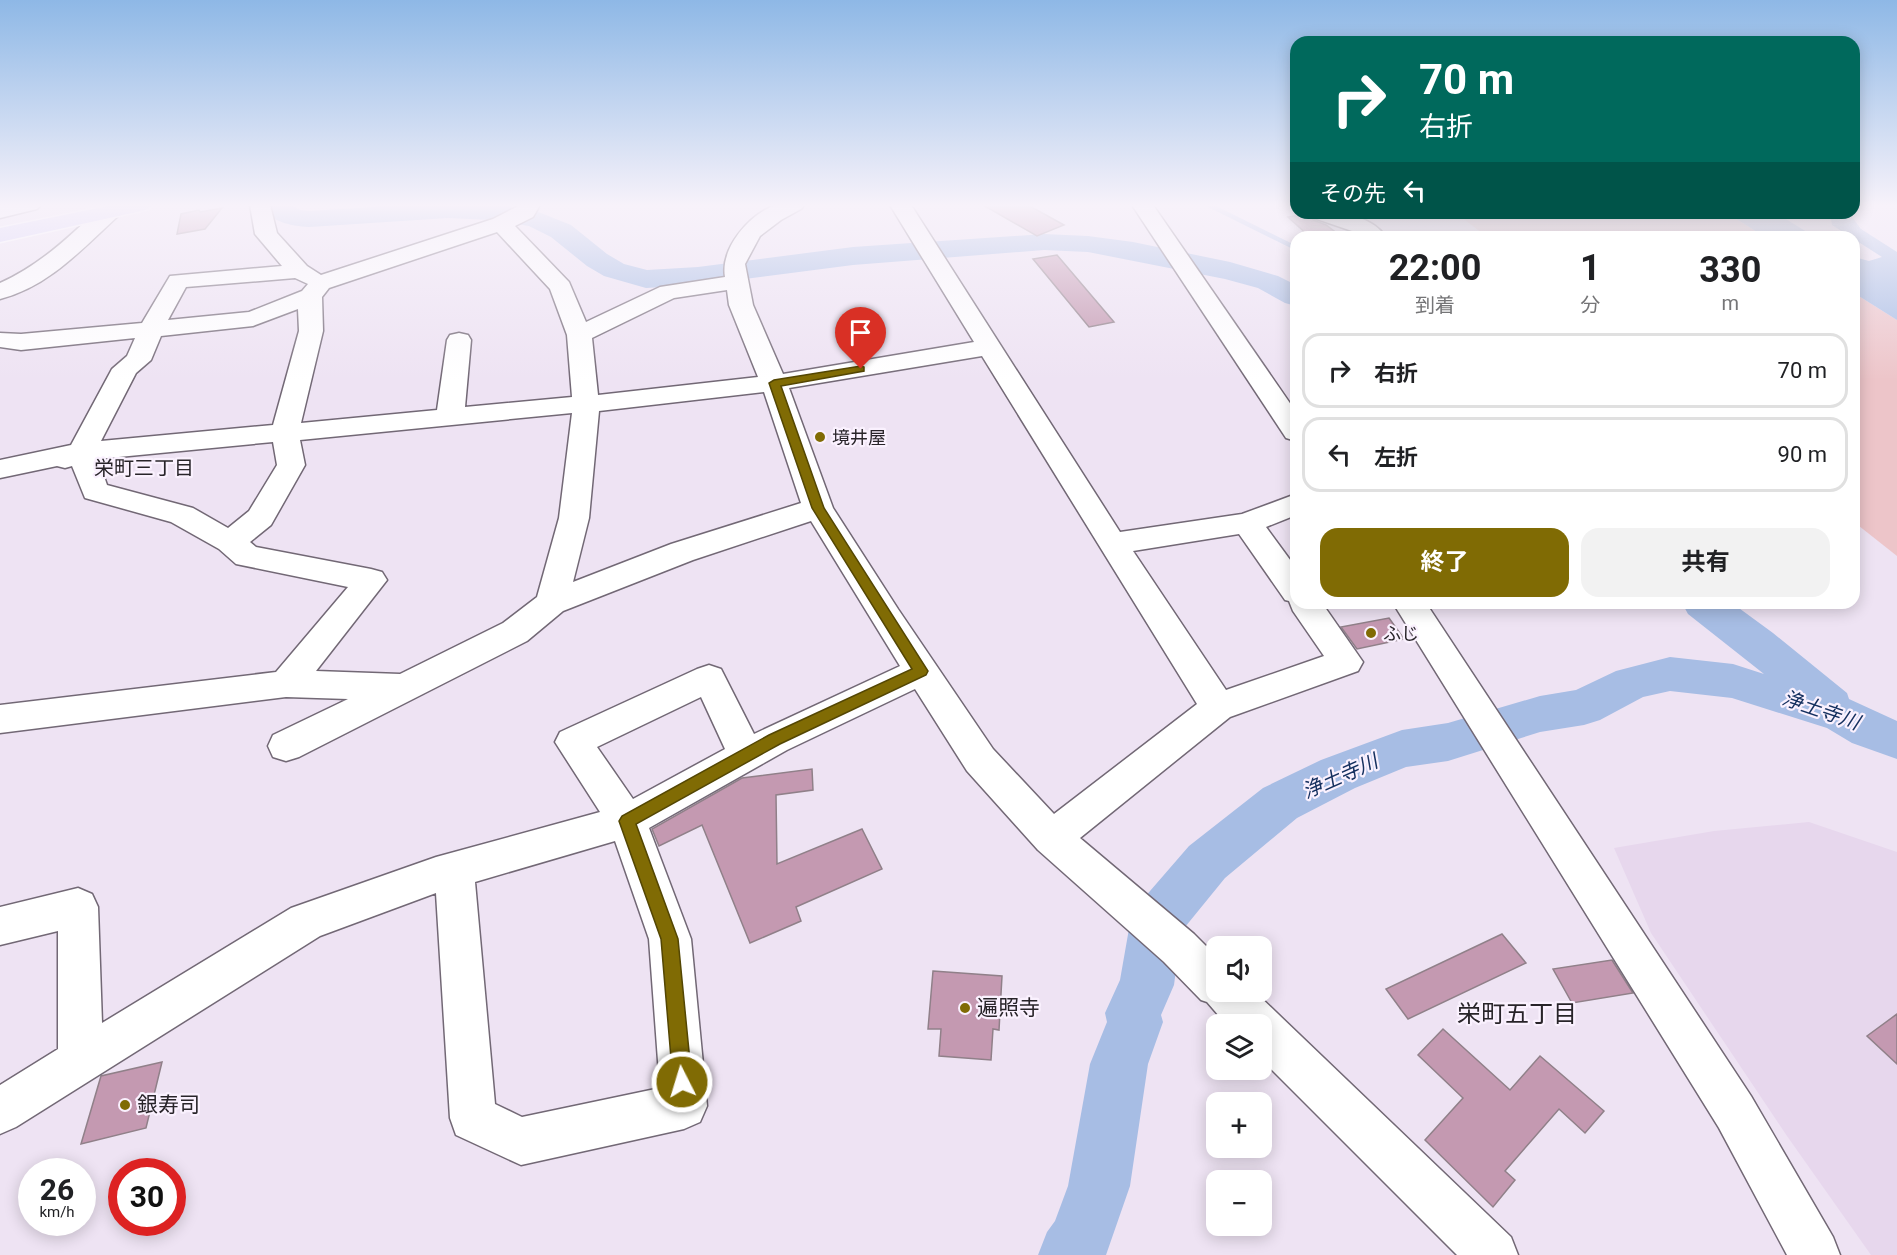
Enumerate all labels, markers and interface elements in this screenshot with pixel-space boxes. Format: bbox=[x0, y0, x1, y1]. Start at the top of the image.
text: 70 m bbox=[1419, 55, 1514, 104]
icon: right bbox=[1320, 60, 1398, 138]
text: 右折 bbox=[1419, 111, 1473, 143]
icon: left bbox=[1398, 174, 1431, 207]
text: その先 bbox=[1320, 181, 1386, 206]
text: 22:00 bbox=[1389, 247, 1481, 289]
text: 1 bbox=[1580, 247, 1601, 289]
text: 330 bbox=[1699, 249, 1761, 291]
text: m bbox=[1722, 291, 1739, 315]
text: 到着 bbox=[1415, 293, 1455, 317]
text: 分 bbox=[1580, 293, 1600, 317]
pin bbox=[835, 307, 886, 369]
icon: arrive bbox=[844, 316, 877, 349]
icon: right bbox=[1323, 354, 1356, 387]
text: 70 m bbox=[1778, 358, 1827, 383]
text: 右折 bbox=[1374, 361, 1418, 386]
place label: 境井屋 bbox=[832, 427, 886, 448]
marker: 境井屋 bbox=[813, 430, 827, 444]
icon: left bbox=[1323, 438, 1356, 471]
text: 90 m bbox=[1778, 442, 1827, 467]
text: 左折 bbox=[1374, 445, 1418, 470]
district label: 栄町三丁目 bbox=[94, 456, 194, 480]
button: 終了 bbox=[1320, 528, 1569, 597]
button: 共有 bbox=[1581, 528, 1830, 597]
place label: ふじ bbox=[1383, 623, 1419, 644]
marker: ふじ bbox=[1364, 626, 1378, 640]
water label: 浄土寺川 bbox=[1779, 686, 1865, 735]
water label: 浄土寺川 bbox=[1299, 748, 1383, 803]
map controls bbox=[1206, 936, 1272, 1236]
button: sound bbox=[1206, 936, 1272, 1002]
place label: 遍照寺 bbox=[977, 996, 1040, 1020]
district label: 栄町五丁目 bbox=[1457, 1000, 1577, 1028]
marker: 遍照寺 bbox=[958, 1001, 972, 1015]
button: layers bbox=[1206, 1014, 1272, 1080]
position arrow bbox=[650, 1050, 714, 1114]
button: + bbox=[1206, 1092, 1272, 1158]
place label: 銀寿司 bbox=[137, 1093, 200, 1117]
marker: 銀寿司 bbox=[118, 1098, 132, 1112]
speed limit sign: 30 bbox=[108, 1158, 186, 1236]
button: − bbox=[1206, 1170, 1272, 1236]
text: 26 bbox=[40, 1172, 74, 1207]
text: km/h bbox=[39, 1203, 75, 1221]

